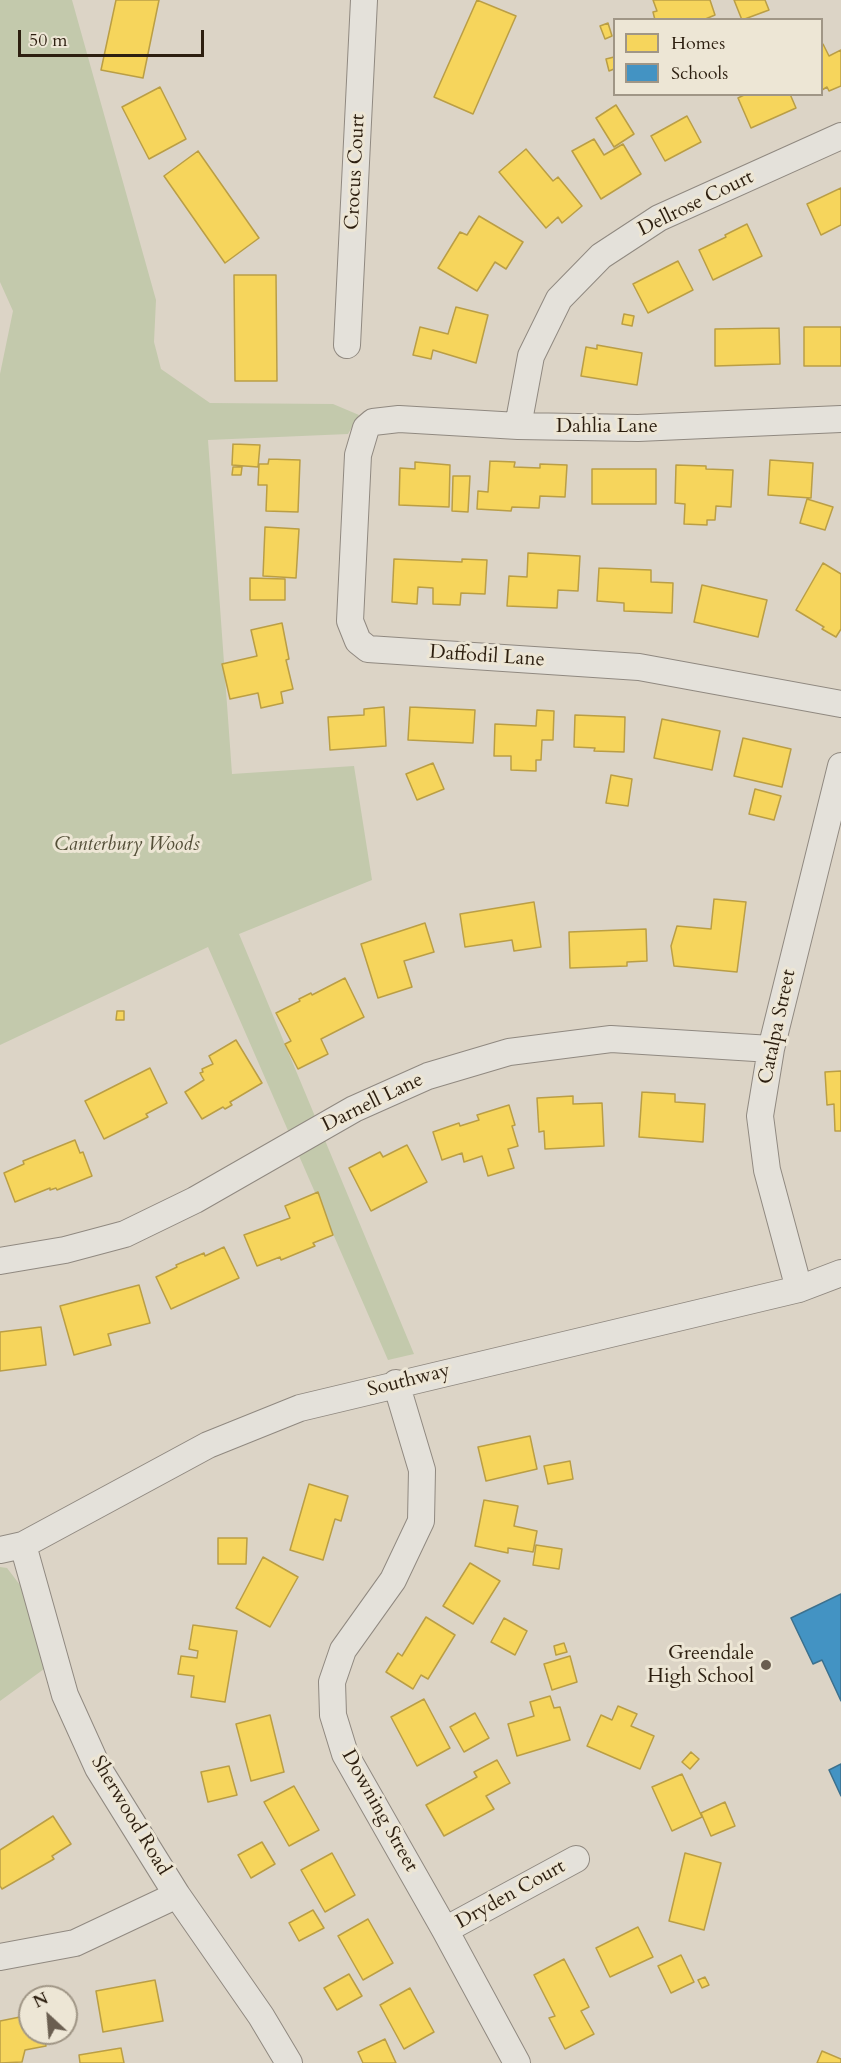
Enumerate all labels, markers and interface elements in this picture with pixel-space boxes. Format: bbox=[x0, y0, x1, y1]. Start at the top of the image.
scale bar bbox=[21, 18, 207, 56]
legend bbox=[613, 18, 823, 96]
text: 50 m bbox=[29, 28, 68, 53]
text: Homes bbox=[671, 31, 725, 56]
text: Schools bbox=[671, 61, 728, 86]
street label: Crocus Court bbox=[341, 113, 371, 231]
street label: Dellrose Court bbox=[634, 166, 758, 242]
street label: Dahlia Lane bbox=[556, 415, 658, 439]
street label: Daffodil Lane bbox=[428, 641, 546, 673]
park label: Canterbury Woods bbox=[54, 833, 200, 857]
street label: Catalpa Street bbox=[754, 967, 802, 1087]
street label: Darnell Lane bbox=[319, 1068, 427, 1138]
street label: Southway bbox=[365, 1359, 453, 1403]
place label: Greendale High School bbox=[647, 1642, 754, 1689]
marker: Greendale High School bbox=[759, 1658, 773, 1672]
street label: Downing Street bbox=[336, 1746, 422, 1876]
street label: Sherwood Road bbox=[85, 1752, 175, 1880]
street label: Dryden Court bbox=[452, 1855, 570, 1935]
north arrow bbox=[18, 1985, 78, 2045]
text: N bbox=[30, 1988, 52, 2014]

